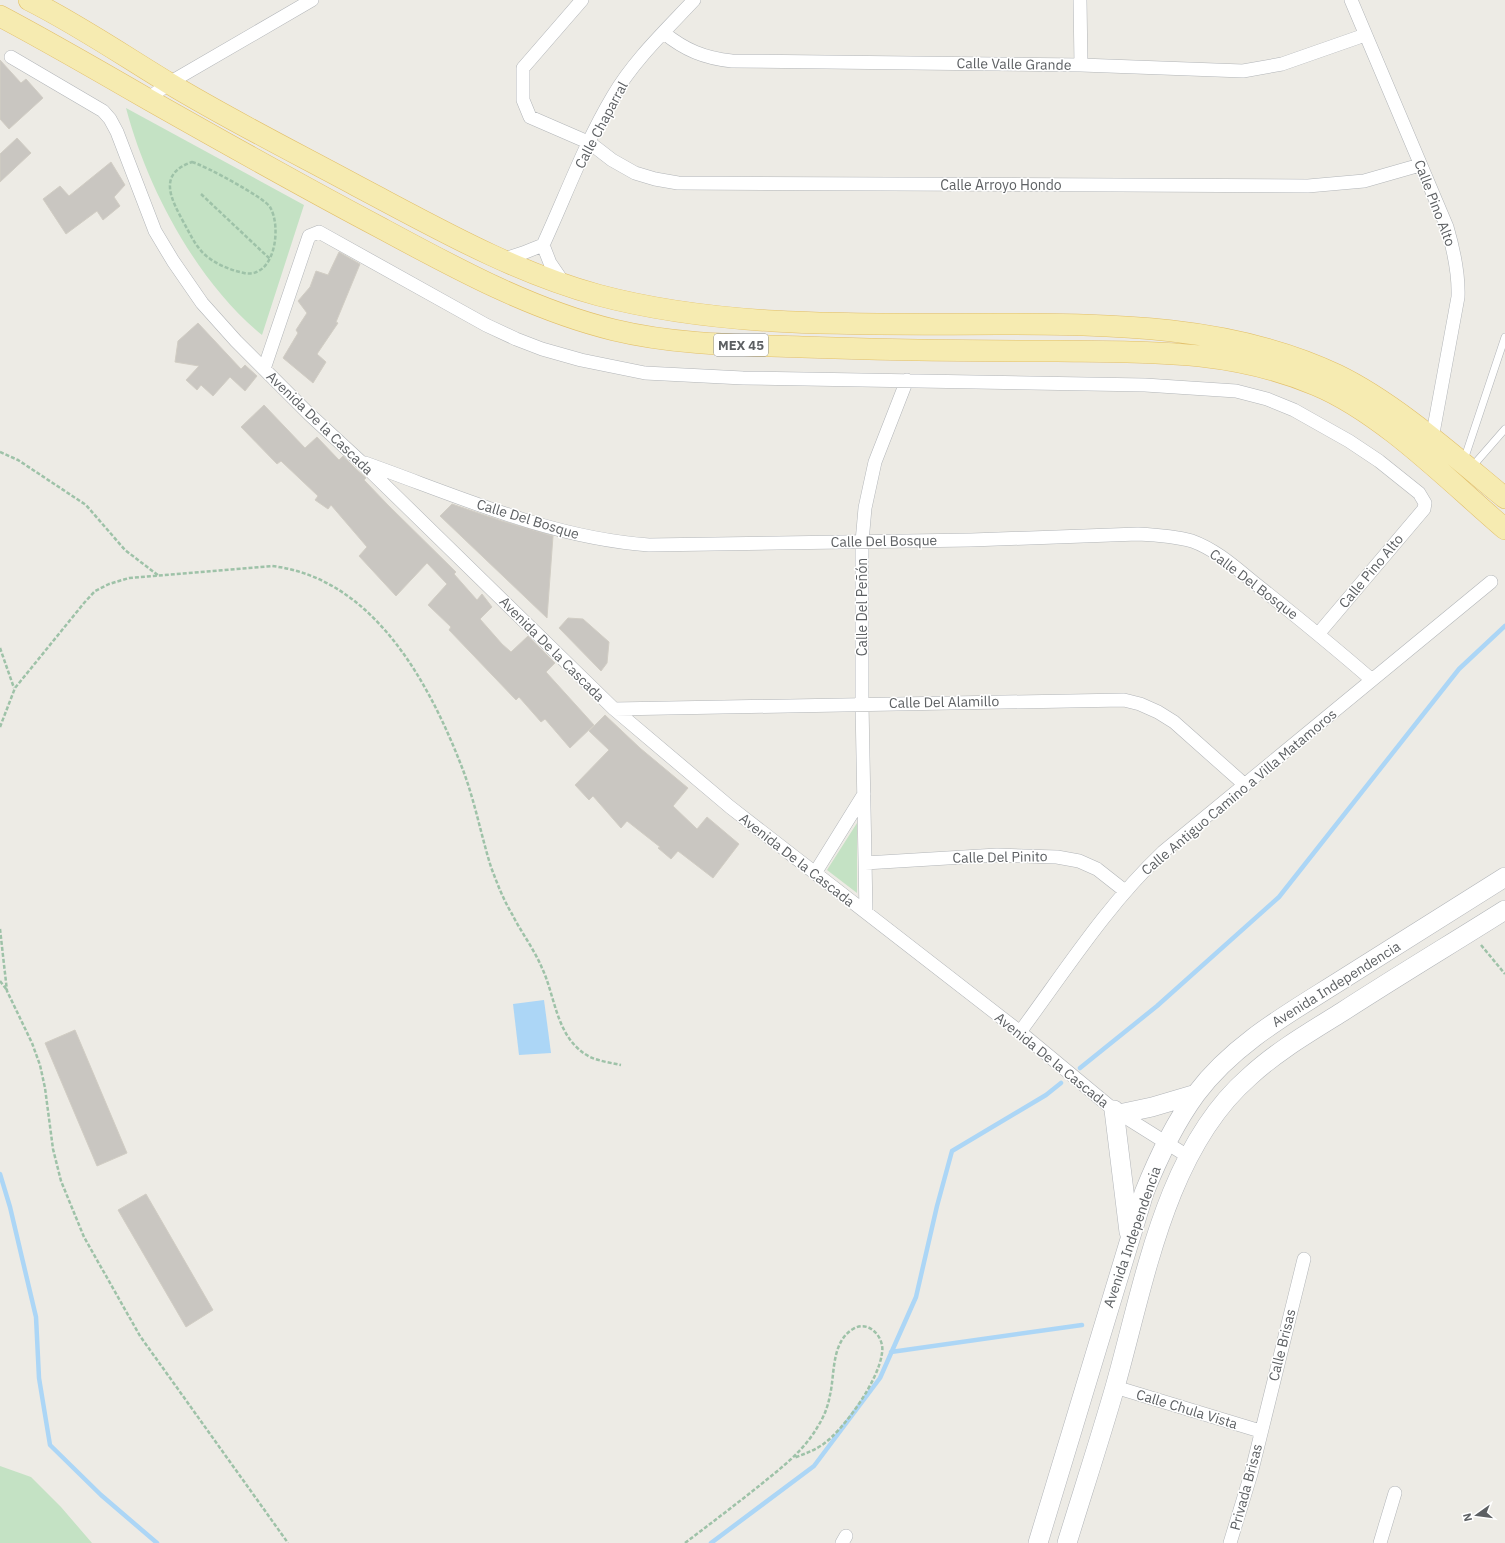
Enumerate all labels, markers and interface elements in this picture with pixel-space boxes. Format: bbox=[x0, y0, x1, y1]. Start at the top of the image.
street label: Calle Valle Grande bbox=[956, 54, 1072, 74]
street label: Calle Chaparral bbox=[571, 78, 632, 172]
street label: Calle Pino Alto bbox=[1410, 157, 1460, 249]
street label: Calle Arroyo Hondo bbox=[940, 176, 1062, 194]
road number: MEX 45 bbox=[714, 334, 768, 356]
street label: Avenida De la Cascada bbox=[263, 367, 378, 479]
street label: Calle Del Bosque bbox=[474, 495, 582, 543]
street label: Calle Pino Alto bbox=[1335, 530, 1407, 612]
street label: Calle Del Bosque bbox=[831, 531, 938, 551]
street label: Calle Del Bosque bbox=[1206, 545, 1302, 623]
street label: Calle Del Peñón bbox=[853, 558, 871, 656]
street label: Avenida De la Cascada bbox=[496, 593, 609, 706]
street label: Calle Del Alamillo bbox=[889, 692, 999, 712]
street label: Calle Antiguo Camino a Villa Matamoros bbox=[1138, 705, 1341, 879]
street label: Avenida De la Cascada bbox=[736, 809, 859, 911]
street label: Calle Del Pinito bbox=[952, 847, 1048, 867]
street label: Avenida Independencia bbox=[1268, 937, 1404, 1031]
street label: Avenida De la Cascada bbox=[991, 1008, 1113, 1112]
street label: Avenida Independencia bbox=[1099, 1163, 1165, 1310]
street label: Calle Brisas bbox=[1264, 1307, 1300, 1383]
street label: Calle Chula Vista bbox=[1134, 1385, 1240, 1433]
street label: Privada Brisas bbox=[1226, 1442, 1266, 1532]
north arrow bbox=[1457, 1495, 1497, 1535]
text: N bbox=[1460, 1512, 1475, 1523]

